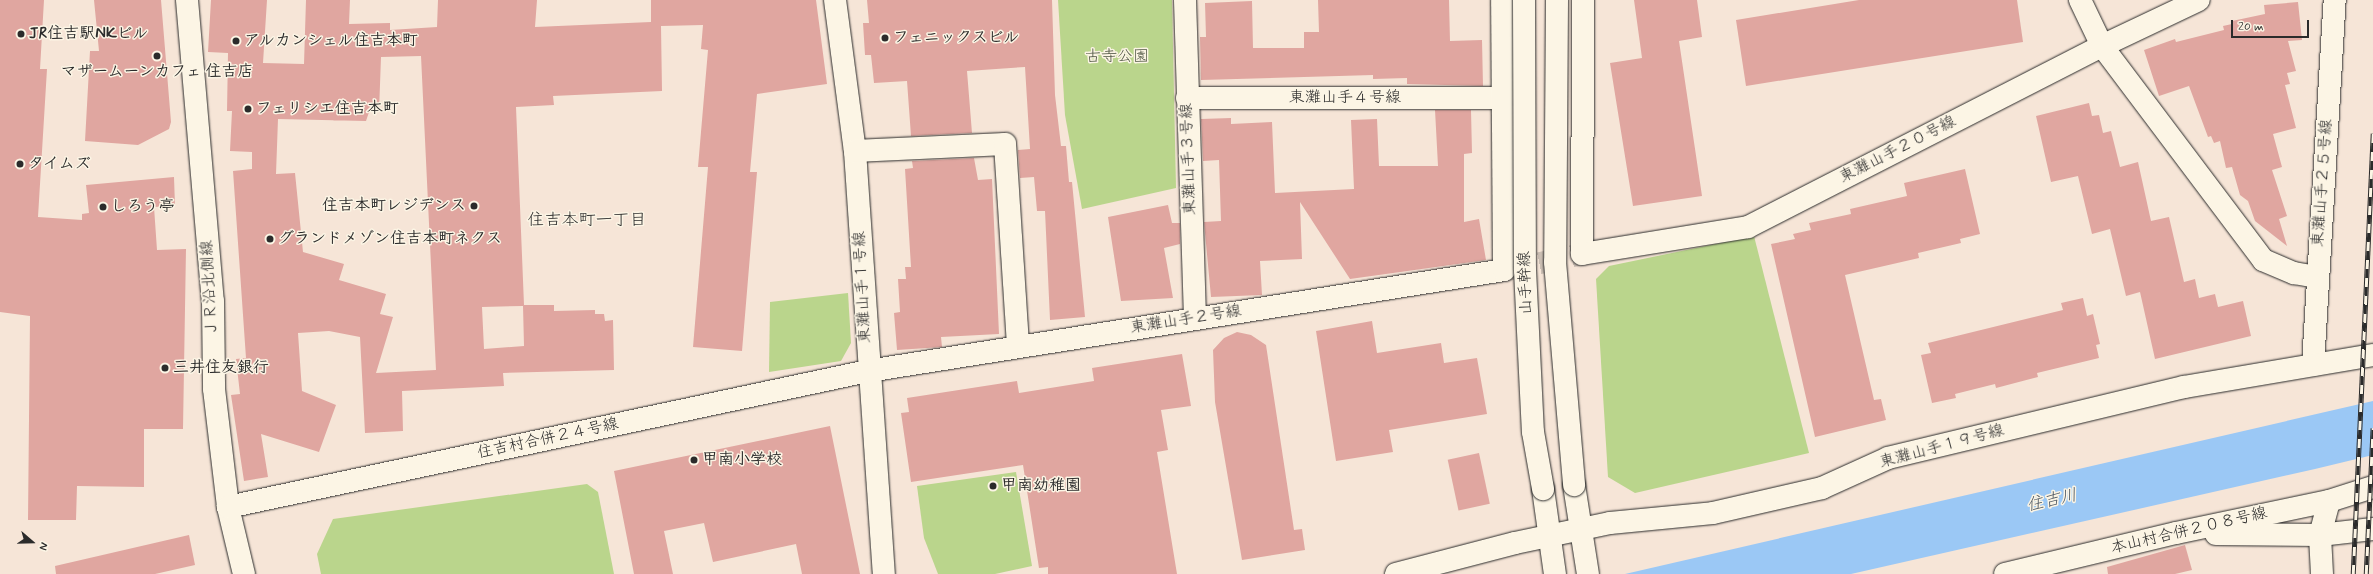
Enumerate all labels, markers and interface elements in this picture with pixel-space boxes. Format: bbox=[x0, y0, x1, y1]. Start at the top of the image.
scale bar bbox=[2233, 12, 2311, 38]
text: 20 m bbox=[2238, 19, 2264, 35]
place label: JR住吉駅NKビル bbox=[29, 24, 149, 44]
place label: フェニックスビル bbox=[893, 28, 1021, 48]
marker: JR住吉駅NKビル bbox=[16, 29, 26, 39]
place label: アルカンシェル住吉本町 bbox=[244, 31, 420, 51]
marker: フェニックスビル bbox=[880, 33, 890, 43]
marker: アルカンシェル住吉本町 bbox=[231, 36, 241, 46]
park label: 古寺公園 bbox=[1085, 47, 1149, 67]
marker: マザームーンカフェ 住吉店 bbox=[152, 51, 162, 61]
place label: マザームーンカフェ 住吉店 bbox=[59, 62, 255, 82]
street label: 東灘山手４号線 bbox=[1289, 88, 1401, 108]
place label: フェリシエ住吉本町 bbox=[256, 99, 400, 119]
street label: 東灘山手３号線 bbox=[1177, 103, 1201, 215]
marker: フェリシエ住吉本町 bbox=[243, 104, 253, 114]
street label: 東灘山手２０号線 bbox=[1837, 112, 1959, 188]
street label: 東灘山手２５号線 bbox=[2309, 118, 2337, 248]
place label: タイムズ bbox=[28, 154, 92, 174]
marker: タイムズ bbox=[15, 159, 25, 169]
place label: 住吉本町レジデンス bbox=[322, 196, 466, 216]
place label: しろう亭 bbox=[111, 197, 175, 217]
marker: 住吉本町レジデンス bbox=[469, 201, 479, 211]
marker: しろう亭 bbox=[98, 202, 108, 212]
district label: 住吉本町一丁目 bbox=[528, 211, 646, 231]
place label: グランドメゾン住吉本町ネクス bbox=[278, 229, 502, 249]
street label: 東灘山手１号線 bbox=[850, 231, 876, 343]
marker: グランドメゾン住吉本町ネクス bbox=[265, 234, 275, 244]
street label: ＪＲ沿北側線 bbox=[198, 240, 222, 336]
street label: 山手幹線 bbox=[1515, 251, 1537, 315]
street label: 東灘山手２号線 bbox=[1129, 302, 1243, 338]
place label: 三井住友銀行 bbox=[173, 358, 269, 378]
marker: 三井住友銀行 bbox=[160, 363, 170, 373]
street label: 住吉村合併２４号線 bbox=[476, 415, 620, 463]
street label: 東灘山手１９号線 bbox=[1878, 421, 2006, 473]
place label: 甲南小学校 bbox=[702, 450, 782, 470]
marker: 甲南小学校 bbox=[689, 455, 699, 465]
place label: 甲南幼稚園 bbox=[1001, 476, 1081, 496]
marker: 甲南幼稚園 bbox=[988, 481, 998, 491]
water label: 住吉川 bbox=[2025, 485, 2079, 517]
street label: 本山村合併２０８号線 bbox=[2109, 504, 2269, 558]
north arrow bbox=[12, 522, 52, 562]
text: N bbox=[35, 540, 51, 552]

